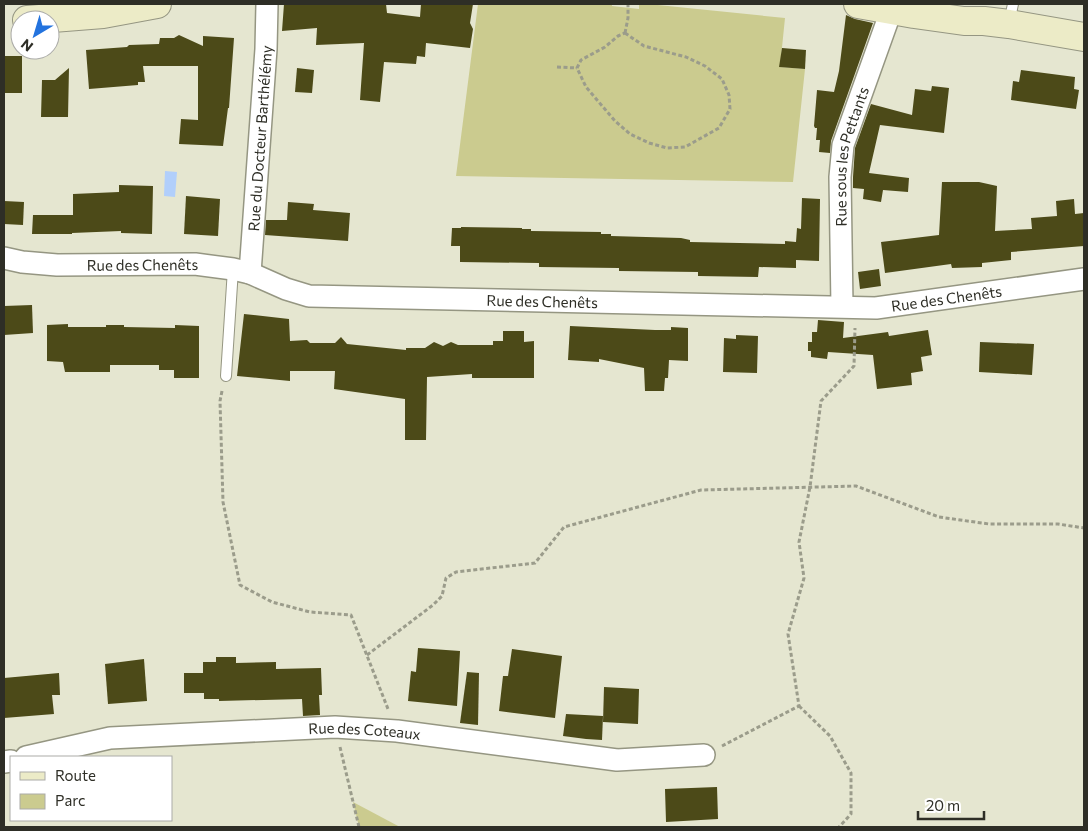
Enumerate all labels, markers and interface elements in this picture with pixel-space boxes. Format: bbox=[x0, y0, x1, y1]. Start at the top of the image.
north arrow bbox=[10, 10, 60, 60]
text: N bbox=[17, 36, 36, 56]
street label: Rue du Docteur Barthélémy bbox=[244, 44, 275, 232]
street label: Rue sous les Pettants bbox=[831, 84, 872, 227]
street label: Rue des Chenêts bbox=[87, 255, 199, 274]
street label: Rue des Chenêts bbox=[890, 282, 1003, 315]
street label: Rue des Chenêts bbox=[486, 291, 598, 311]
street label: Rue des Coteaux bbox=[308, 718, 422, 743]
legend bbox=[10, 756, 172, 821]
text: Route bbox=[55, 766, 96, 784]
scale bar bbox=[918, 788, 984, 820]
text: Parc bbox=[55, 791, 85, 809]
text: 20 m bbox=[926, 796, 960, 814]

